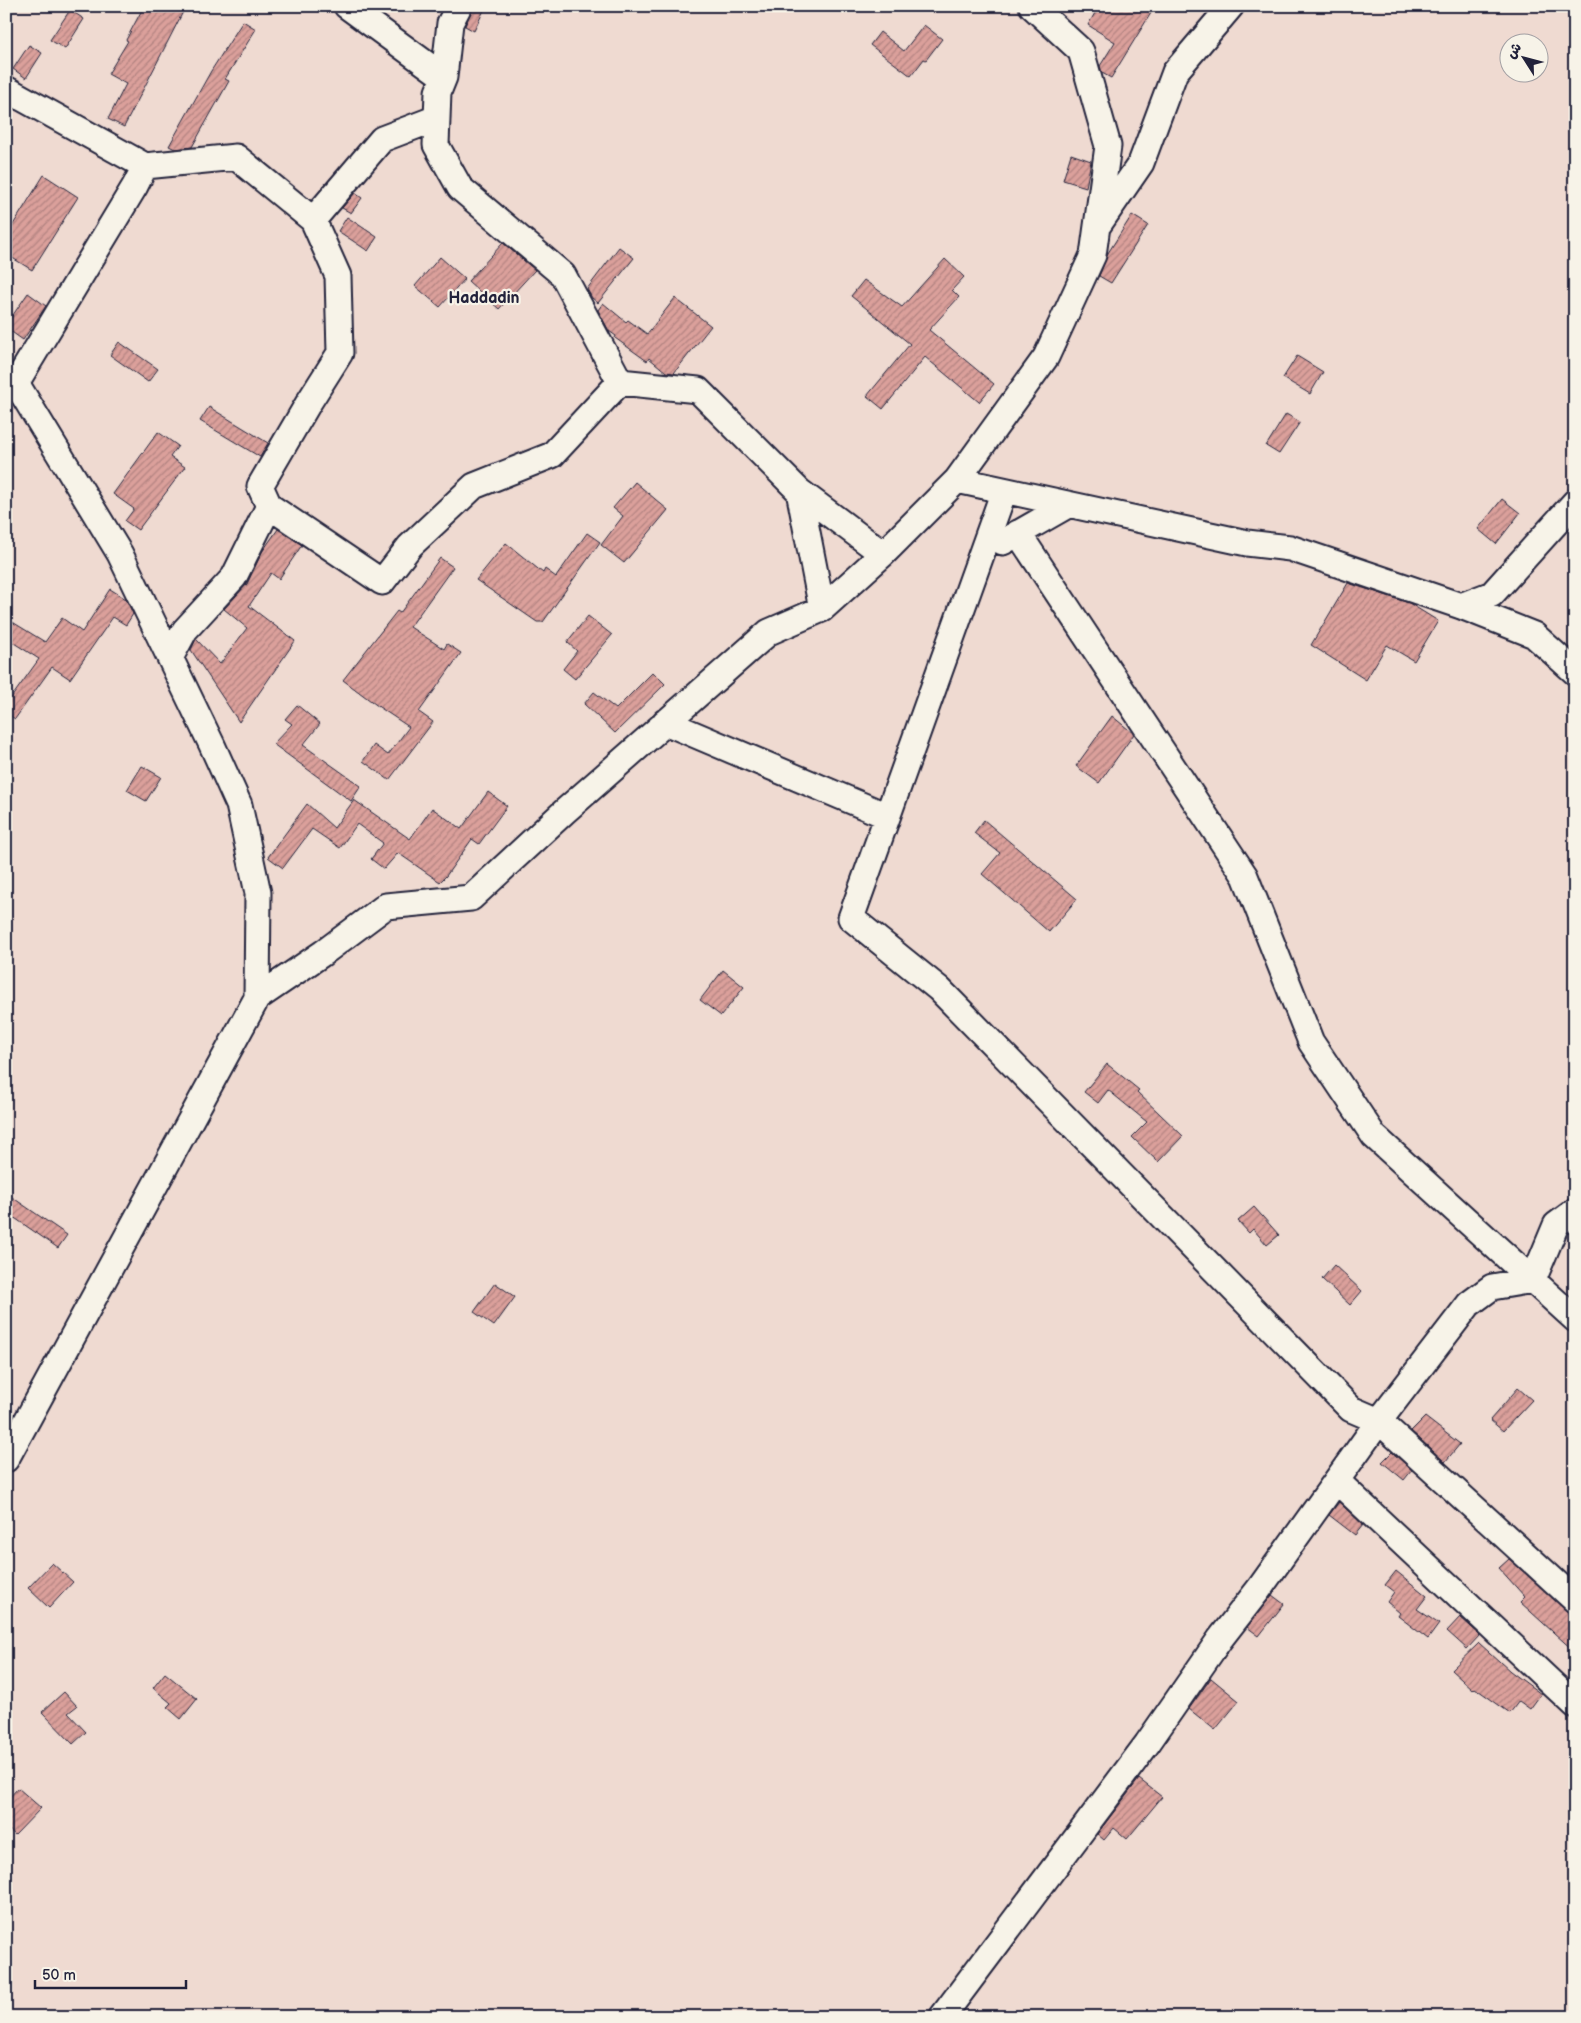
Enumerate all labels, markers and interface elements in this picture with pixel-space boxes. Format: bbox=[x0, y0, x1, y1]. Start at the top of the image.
north arrow bbox=[1498, 32, 1548, 82]
text: ش bbox=[1502, 39, 1525, 62]
district label: Haddadin bbox=[448, 289, 520, 308]
scale bar bbox=[35, 1958, 186, 1990]
text: 50 m bbox=[42, 1966, 76, 1985]

